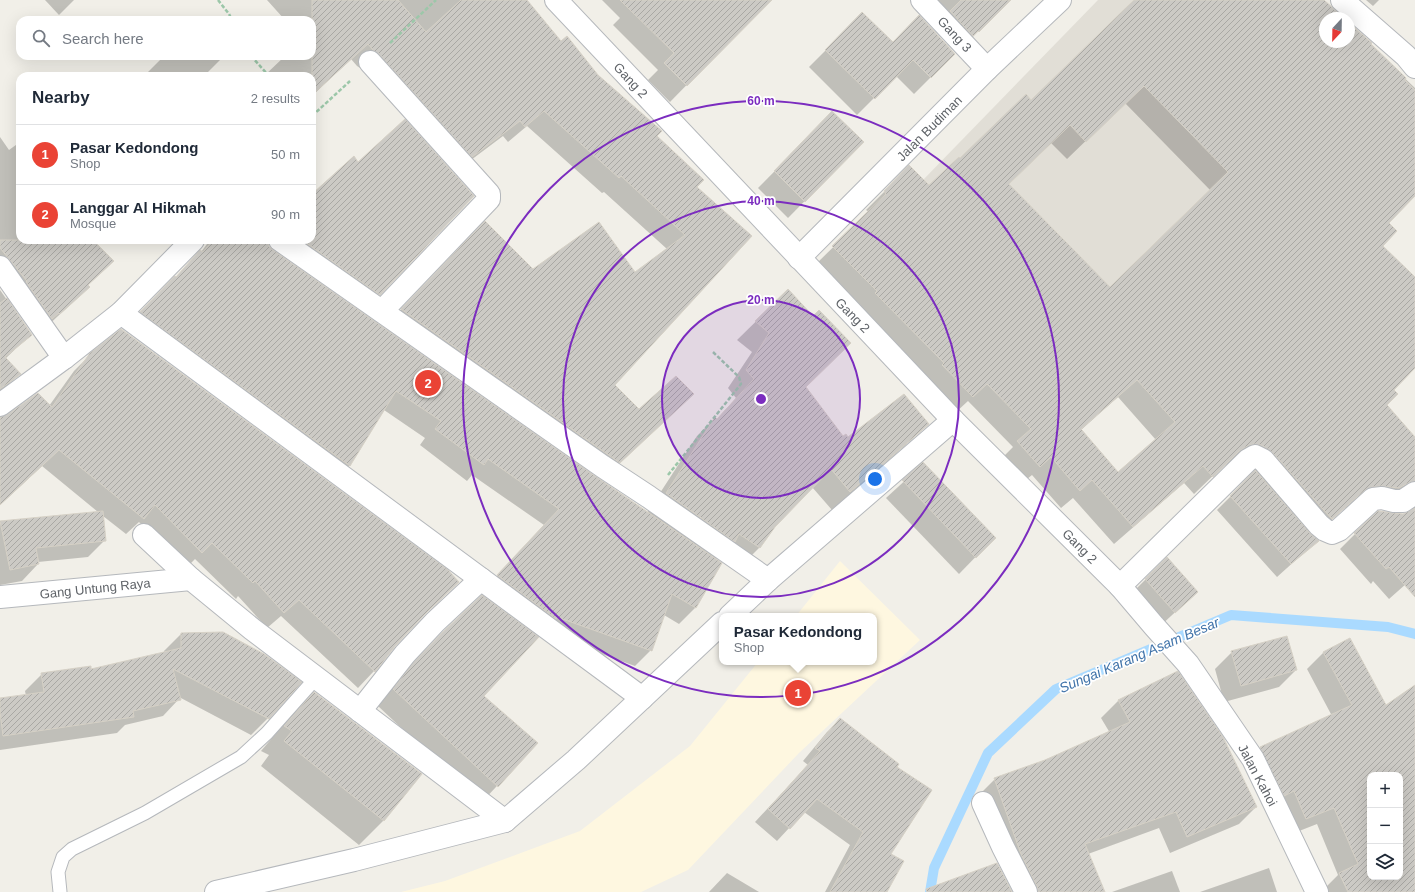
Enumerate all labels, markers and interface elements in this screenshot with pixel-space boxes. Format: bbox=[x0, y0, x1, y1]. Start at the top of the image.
north arrow bbox=[1319, 12, 1355, 48]
street label: Gang 3 bbox=[935, 14, 975, 55]
search box bbox=[16, 16, 316, 60]
icon: search bbox=[30, 27, 52, 49]
text: Search here bbox=[62, 30, 144, 47]
street label: Gang 2 bbox=[611, 60, 651, 101]
text: Nearby bbox=[32, 88, 90, 107]
text: 2 results bbox=[251, 91, 300, 106]
street label: Jalan Budiman bbox=[894, 93, 965, 164]
text: 60 m bbox=[747, 94, 775, 108]
text: Pasar Kedondong bbox=[70, 139, 198, 156]
text: 1 bbox=[41, 147, 49, 162]
text: 50 m bbox=[271, 147, 300, 162]
text: Shop bbox=[70, 156, 100, 171]
text: 40 m bbox=[747, 194, 775, 208]
text: Langgar Al Hikmah bbox=[70, 199, 206, 216]
text: 2 bbox=[41, 207, 49, 222]
text: 90 m bbox=[271, 207, 300, 222]
text: Mosque bbox=[70, 216, 116, 231]
text: 20 m bbox=[747, 293, 775, 307]
street label: Gang 2 bbox=[832, 295, 873, 336]
pin: 2 bbox=[415, 368, 441, 398]
centre of rings bbox=[754, 392, 768, 406]
your location bbox=[865, 469, 885, 489]
street label: Gang 2 bbox=[1059, 526, 1100, 567]
street label: Gang Untung Raya bbox=[39, 575, 152, 602]
popup bbox=[719, 613, 877, 665]
water label: Sungai Karang Asam Besar bbox=[1057, 613, 1223, 696]
text: Pasar Kedondong bbox=[734, 623, 862, 640]
text: Shop bbox=[734, 640, 764, 655]
pin: 1 bbox=[785, 678, 811, 708]
street label: Jalan Kahoi bbox=[1235, 742, 1280, 809]
map controls bbox=[1367, 772, 1403, 880]
button: + bbox=[1367, 772, 1403, 808]
button: − bbox=[1367, 808, 1403, 844]
button: layers bbox=[1367, 844, 1403, 880]

